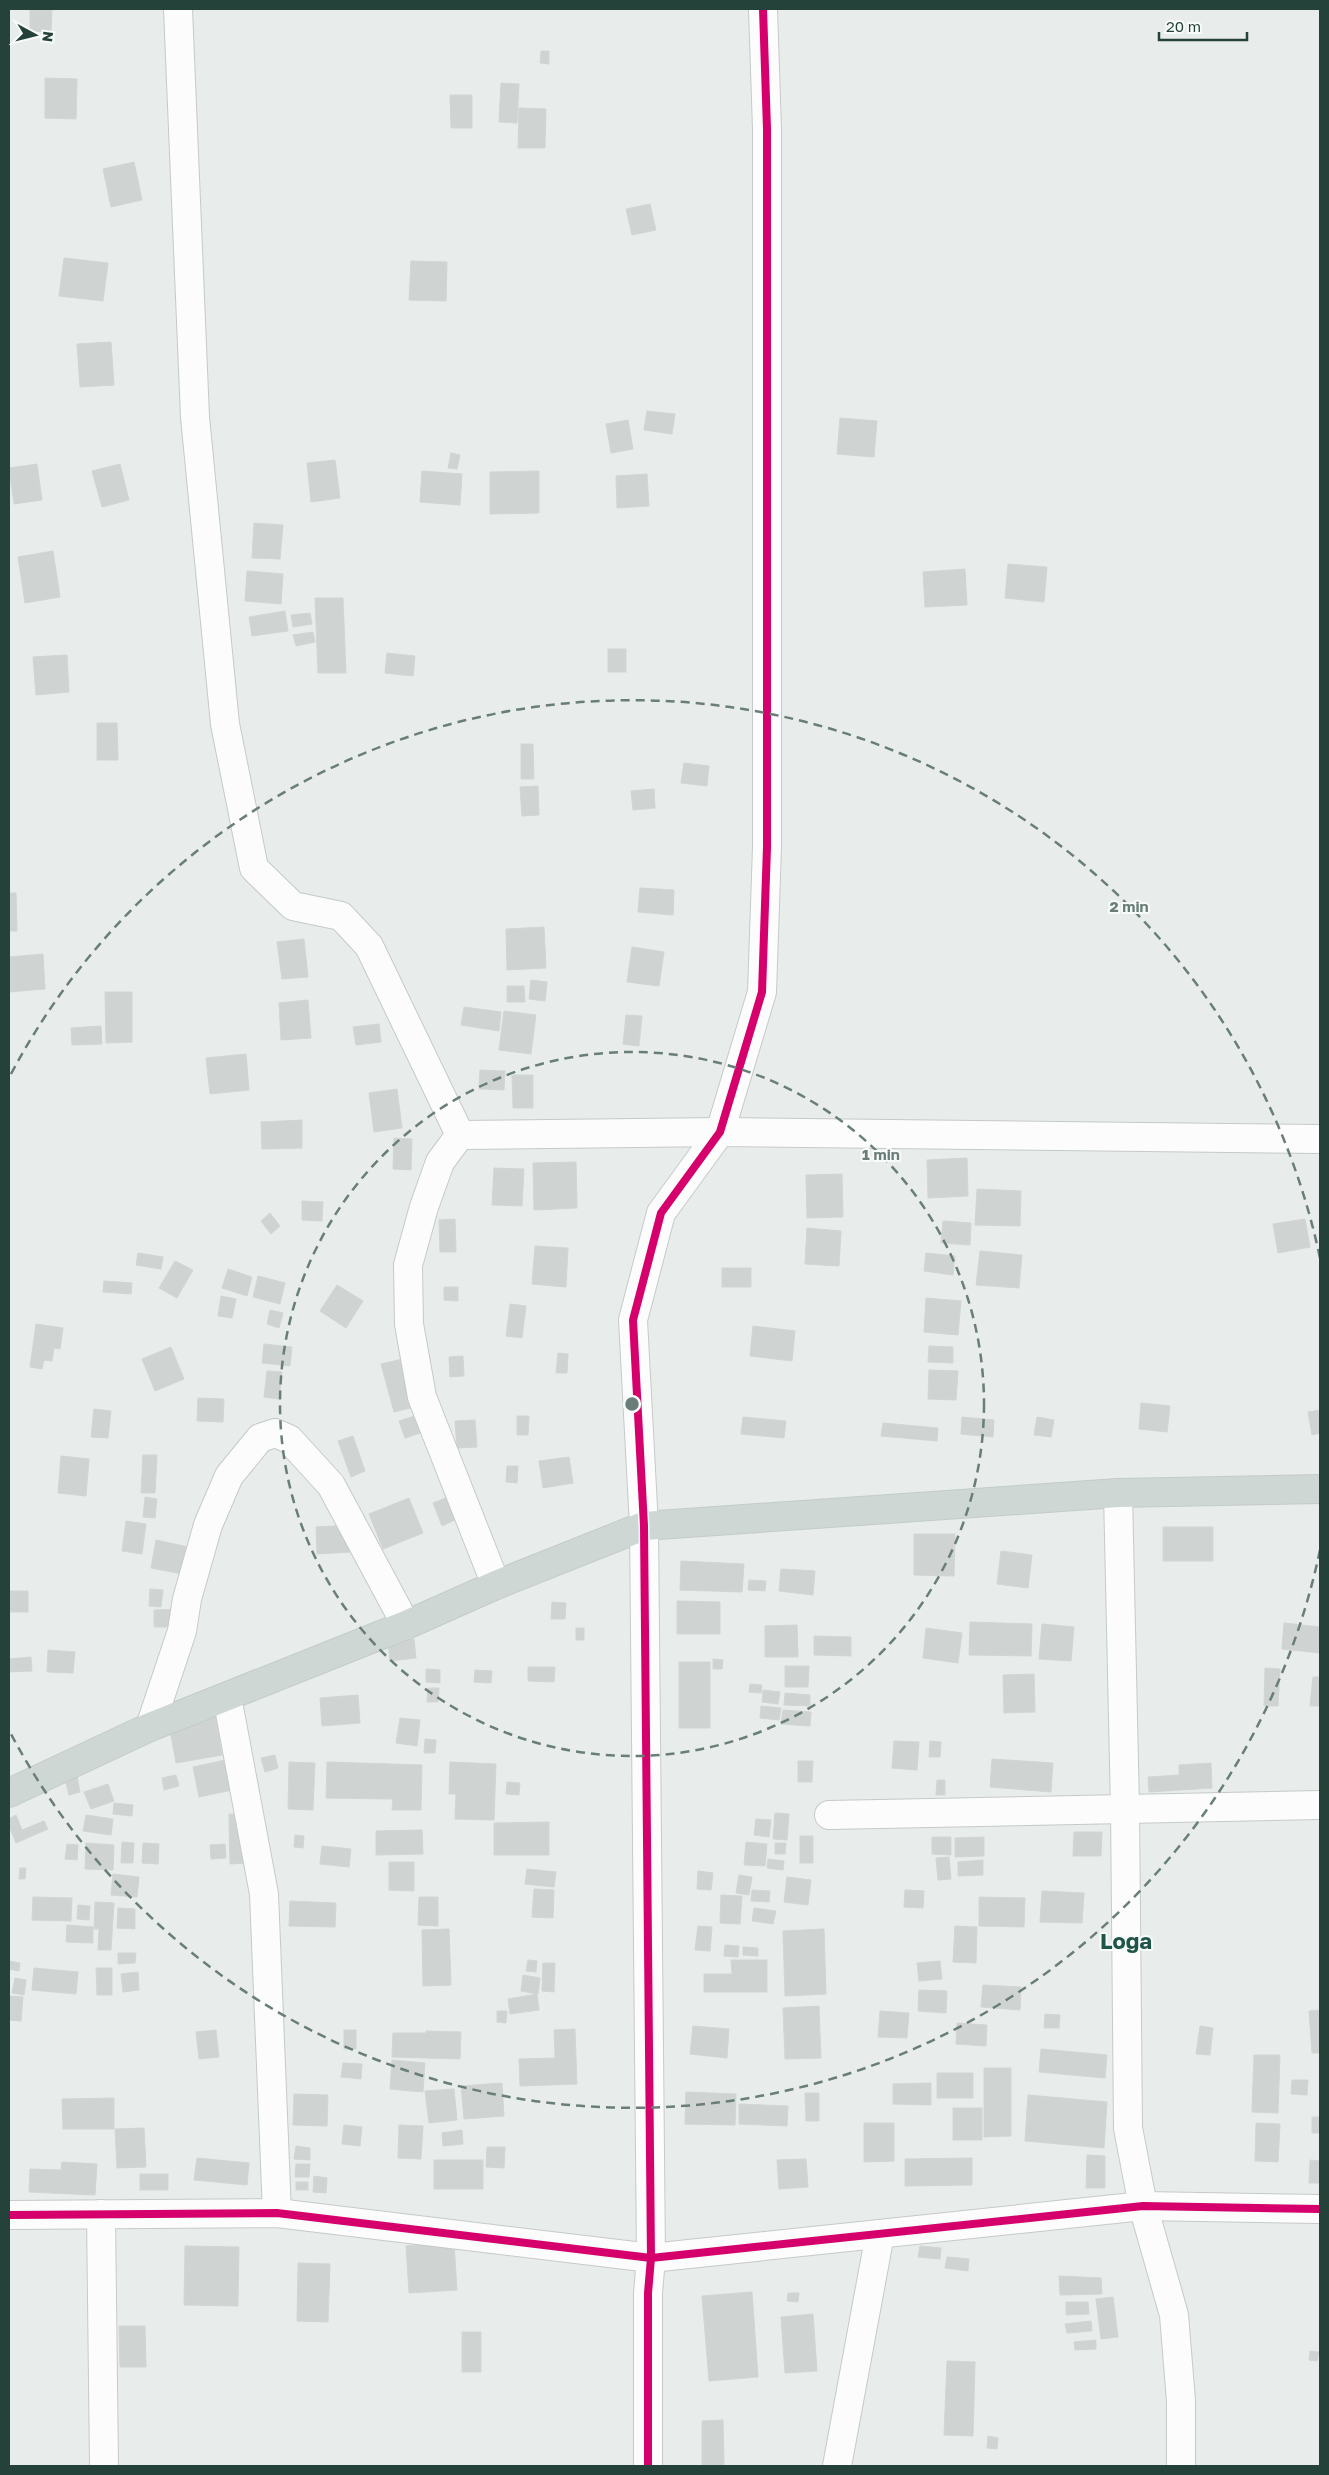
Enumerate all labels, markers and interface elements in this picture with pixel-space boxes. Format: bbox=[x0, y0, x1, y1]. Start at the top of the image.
north arrow bbox=[10, 10, 60, 60]
scale bar bbox=[1159, 10, 1246, 42]
text: 20 m bbox=[1166, 17, 1201, 35]
text: N bbox=[39, 30, 57, 43]
text: 2 min bbox=[1109, 897, 1149, 915]
text: 1 min bbox=[862, 1145, 900, 1163]
centre of rings bbox=[623, 1395, 641, 1413]
district label: Loga bbox=[1100, 1927, 1152, 1954]

